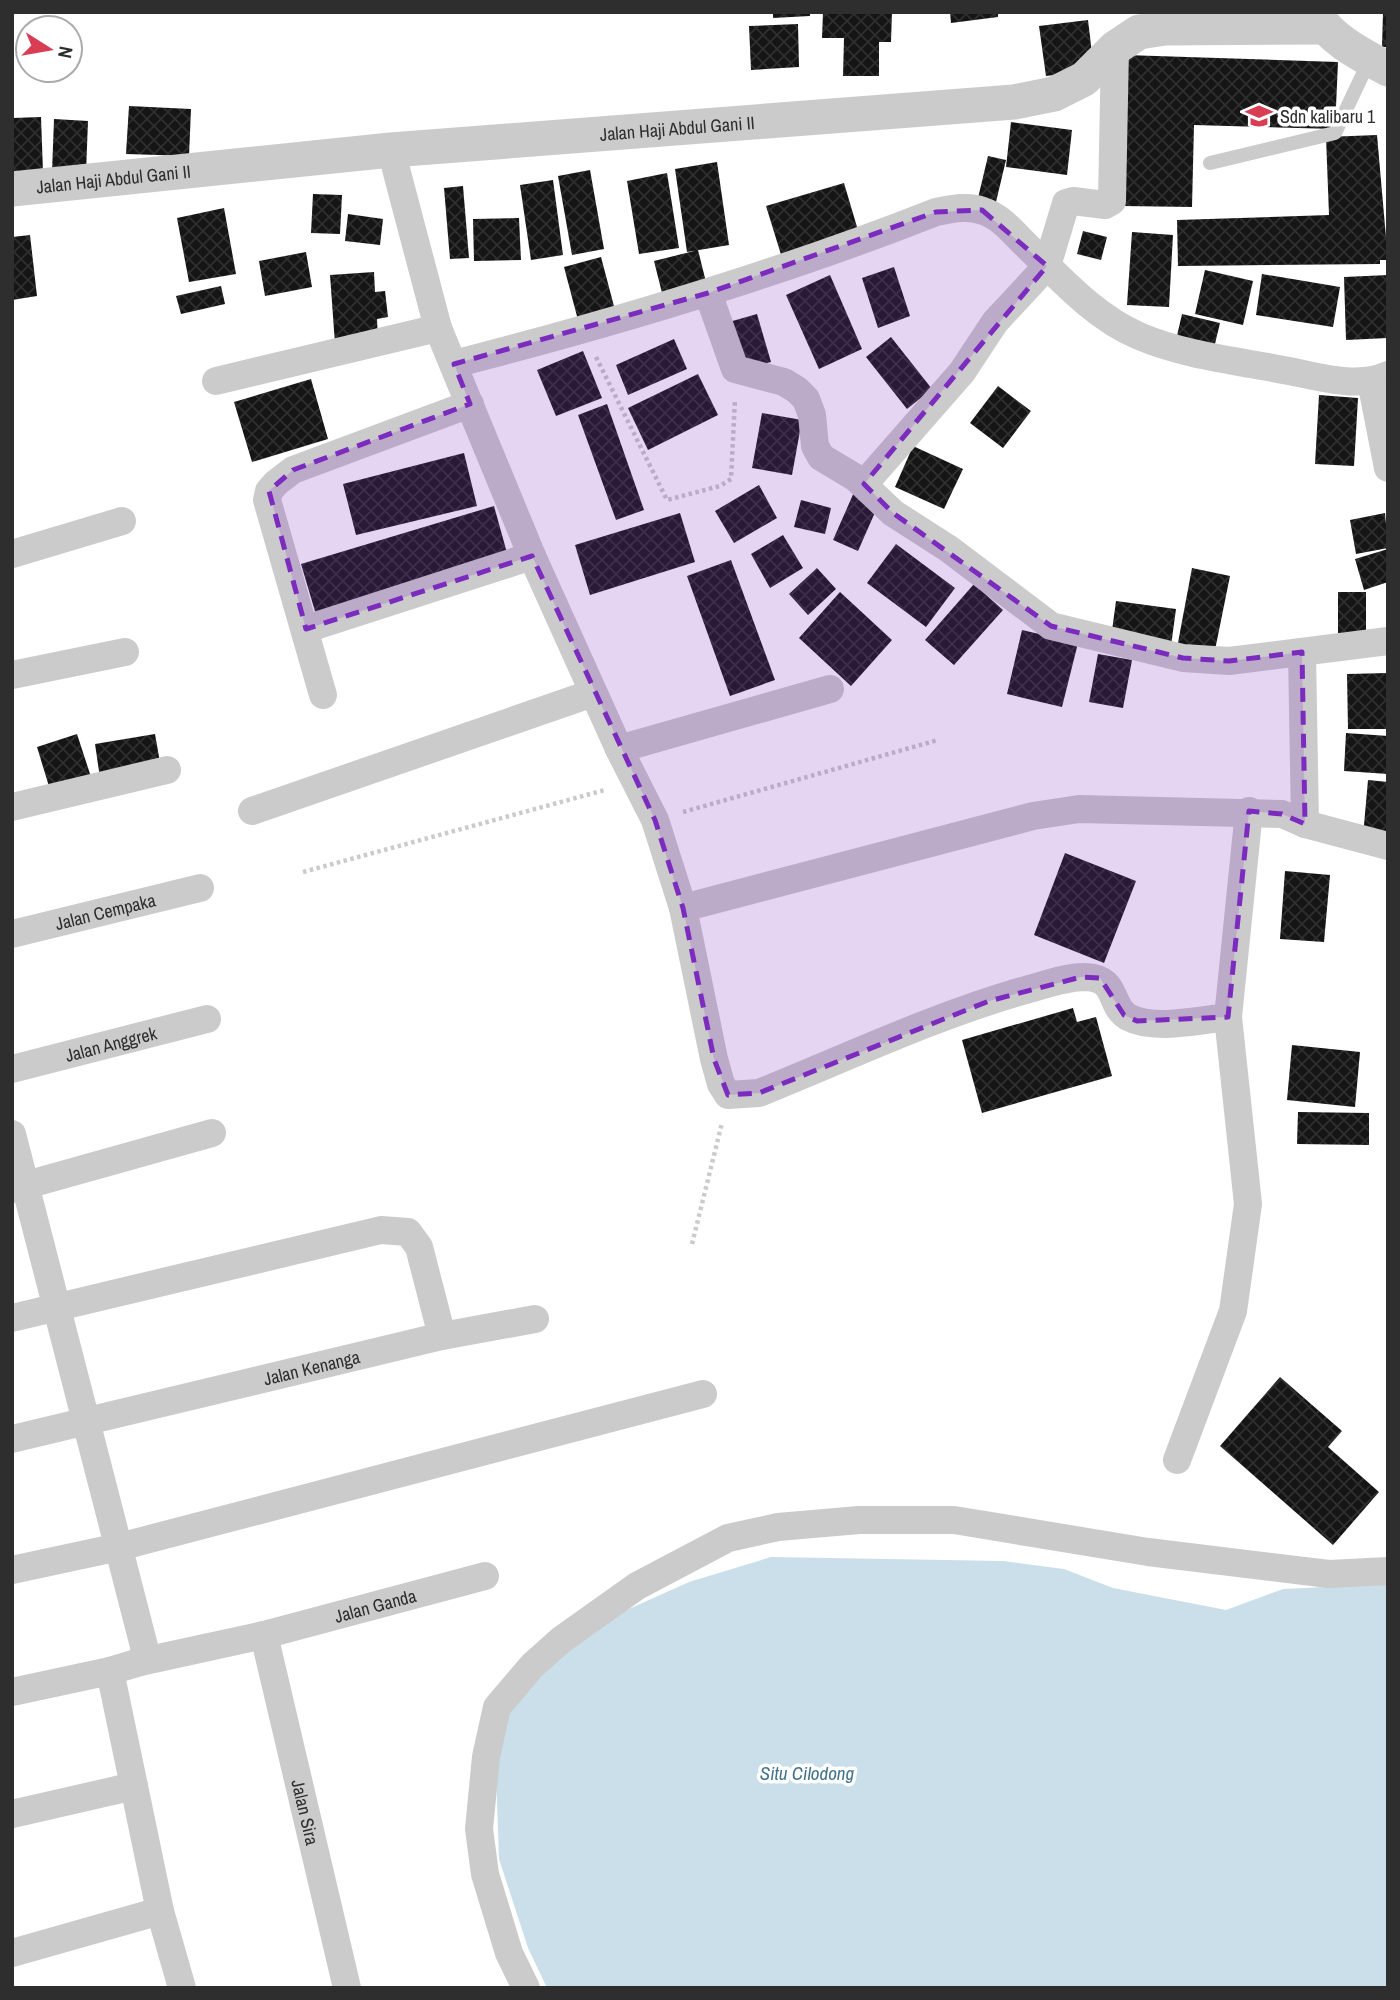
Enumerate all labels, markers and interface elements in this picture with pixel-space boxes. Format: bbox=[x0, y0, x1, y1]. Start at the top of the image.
north arrow bbox=[14, 14, 84, 84]
text: N bbox=[52, 44, 80, 60]
school or university icon: Sdn kalibaru 1 bbox=[1244, 101, 1274, 131]
place label: Sdn kalibaru 1 bbox=[1280, 104, 1376, 129]
street label: Jalan Haji Abdul Gani II bbox=[599, 110, 756, 146]
street label: Jalan Haji Abdul Gani II bbox=[35, 158, 192, 199]
street label: Jalan Cempaka bbox=[52, 887, 158, 936]
street label: Jalan Anggrek bbox=[62, 1020, 160, 1067]
street label: Jalan Kenanga bbox=[261, 1344, 362, 1391]
street label: Jalan Ganda bbox=[331, 1582, 419, 1628]
water label: Situ Cilodong bbox=[760, 1760, 855, 1786]
street label: Jalan Sira bbox=[286, 1777, 325, 1847]

